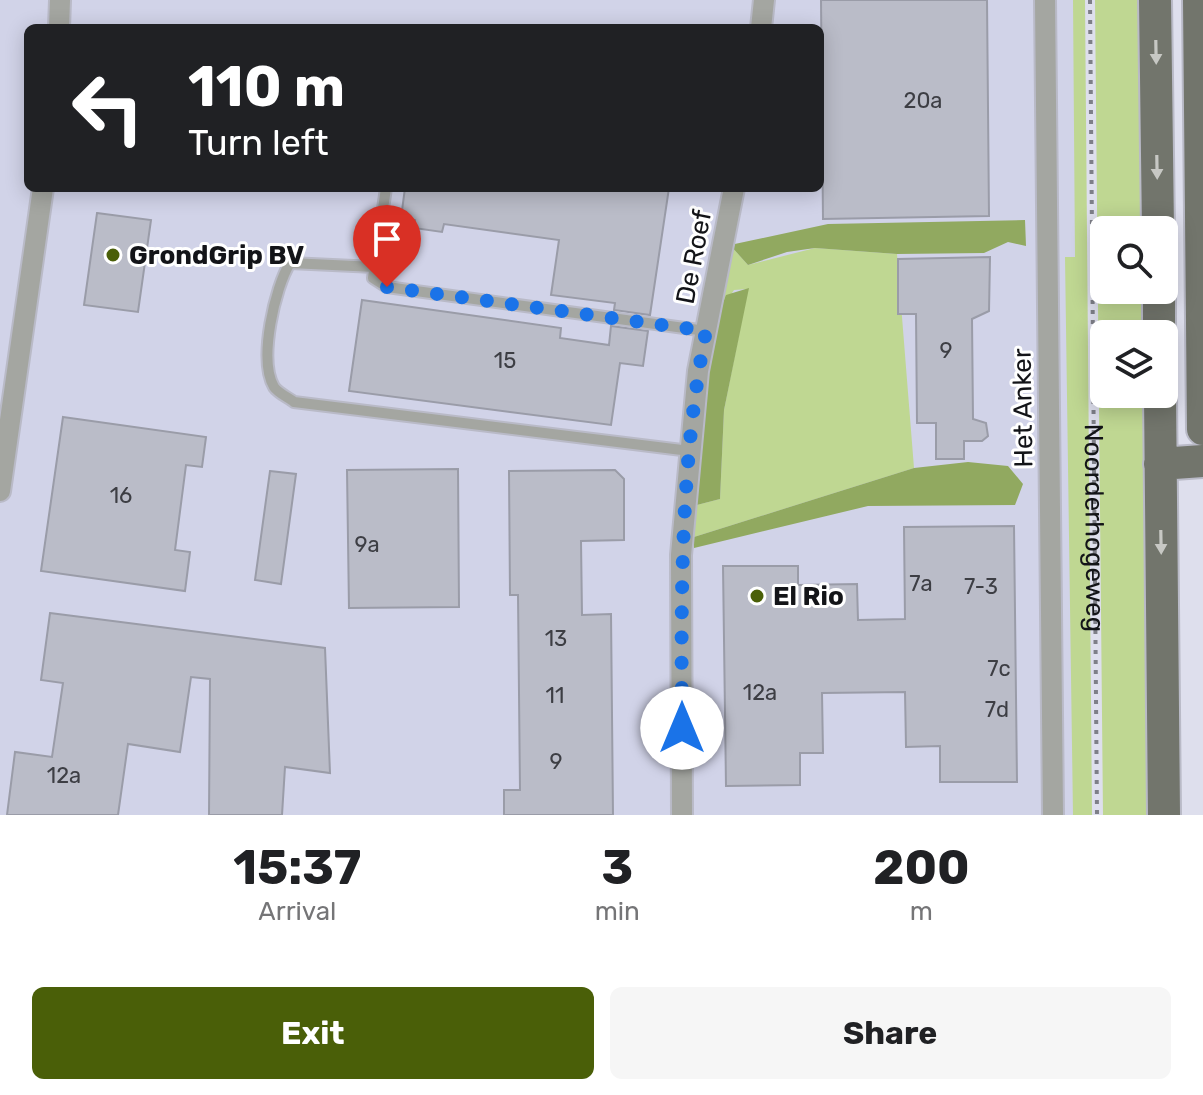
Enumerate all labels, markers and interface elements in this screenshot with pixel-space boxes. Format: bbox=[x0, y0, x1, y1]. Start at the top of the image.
one-way arrow bbox=[1150, 40, 1162, 65]
text: 110 m bbox=[188, 54, 345, 120]
icon: left bbox=[56, 56, 160, 160]
house number: 20a bbox=[903, 87, 943, 114]
text: Turn left bbox=[188, 121, 329, 164]
one-way arrow bbox=[1151, 155, 1163, 180]
pin bbox=[353, 205, 421, 287]
street label: De Roef bbox=[670, 207, 718, 307]
map controls bbox=[1090, 216, 1178, 408]
button: search bbox=[1090, 216, 1178, 304]
icon: arrive bbox=[365, 217, 409, 261]
place label: GrondGrip BV bbox=[129, 240, 304, 271]
marker: GrondGrip BV bbox=[104, 246, 122, 264]
button: layers bbox=[1090, 320, 1178, 408]
house number: 9 bbox=[939, 337, 953, 364]
house number: 15 bbox=[494, 347, 516, 374]
street label: Het Anker bbox=[1006, 348, 1040, 468]
street label: Noorderhogeweg bbox=[1078, 424, 1111, 632]
house number: 16 bbox=[110, 482, 132, 509]
one-way arrow bbox=[1155, 530, 1167, 555]
house number: 9a bbox=[354, 531, 380, 558]
house number: 7a bbox=[909, 570, 933, 597]
house number: 7-3 bbox=[964, 573, 998, 600]
place label: El Rio bbox=[773, 581, 844, 612]
marker: El Rio bbox=[748, 587, 766, 605]
house number: 13 bbox=[545, 625, 567, 652]
house number: 7c bbox=[987, 655, 1011, 682]
house number: 12a bbox=[743, 679, 777, 706]
house number: 11 bbox=[546, 682, 564, 709]
position arrow bbox=[640, 686, 724, 770]
house number: 7d bbox=[985, 696, 1009, 723]
house number: 9 bbox=[549, 748, 563, 775]
house number: 12a bbox=[47, 762, 81, 789]
text: 15:37 bbox=[233, 839, 361, 896]
text: 3 bbox=[601, 839, 633, 896]
text: 200 bbox=[873, 839, 970, 896]
text: Arrival bbox=[258, 896, 336, 927]
text: min bbox=[595, 896, 640, 927]
text: m bbox=[910, 896, 933, 927]
button: Exit bbox=[32, 987, 594, 1079]
button: Share bbox=[610, 987, 1171, 1079]

